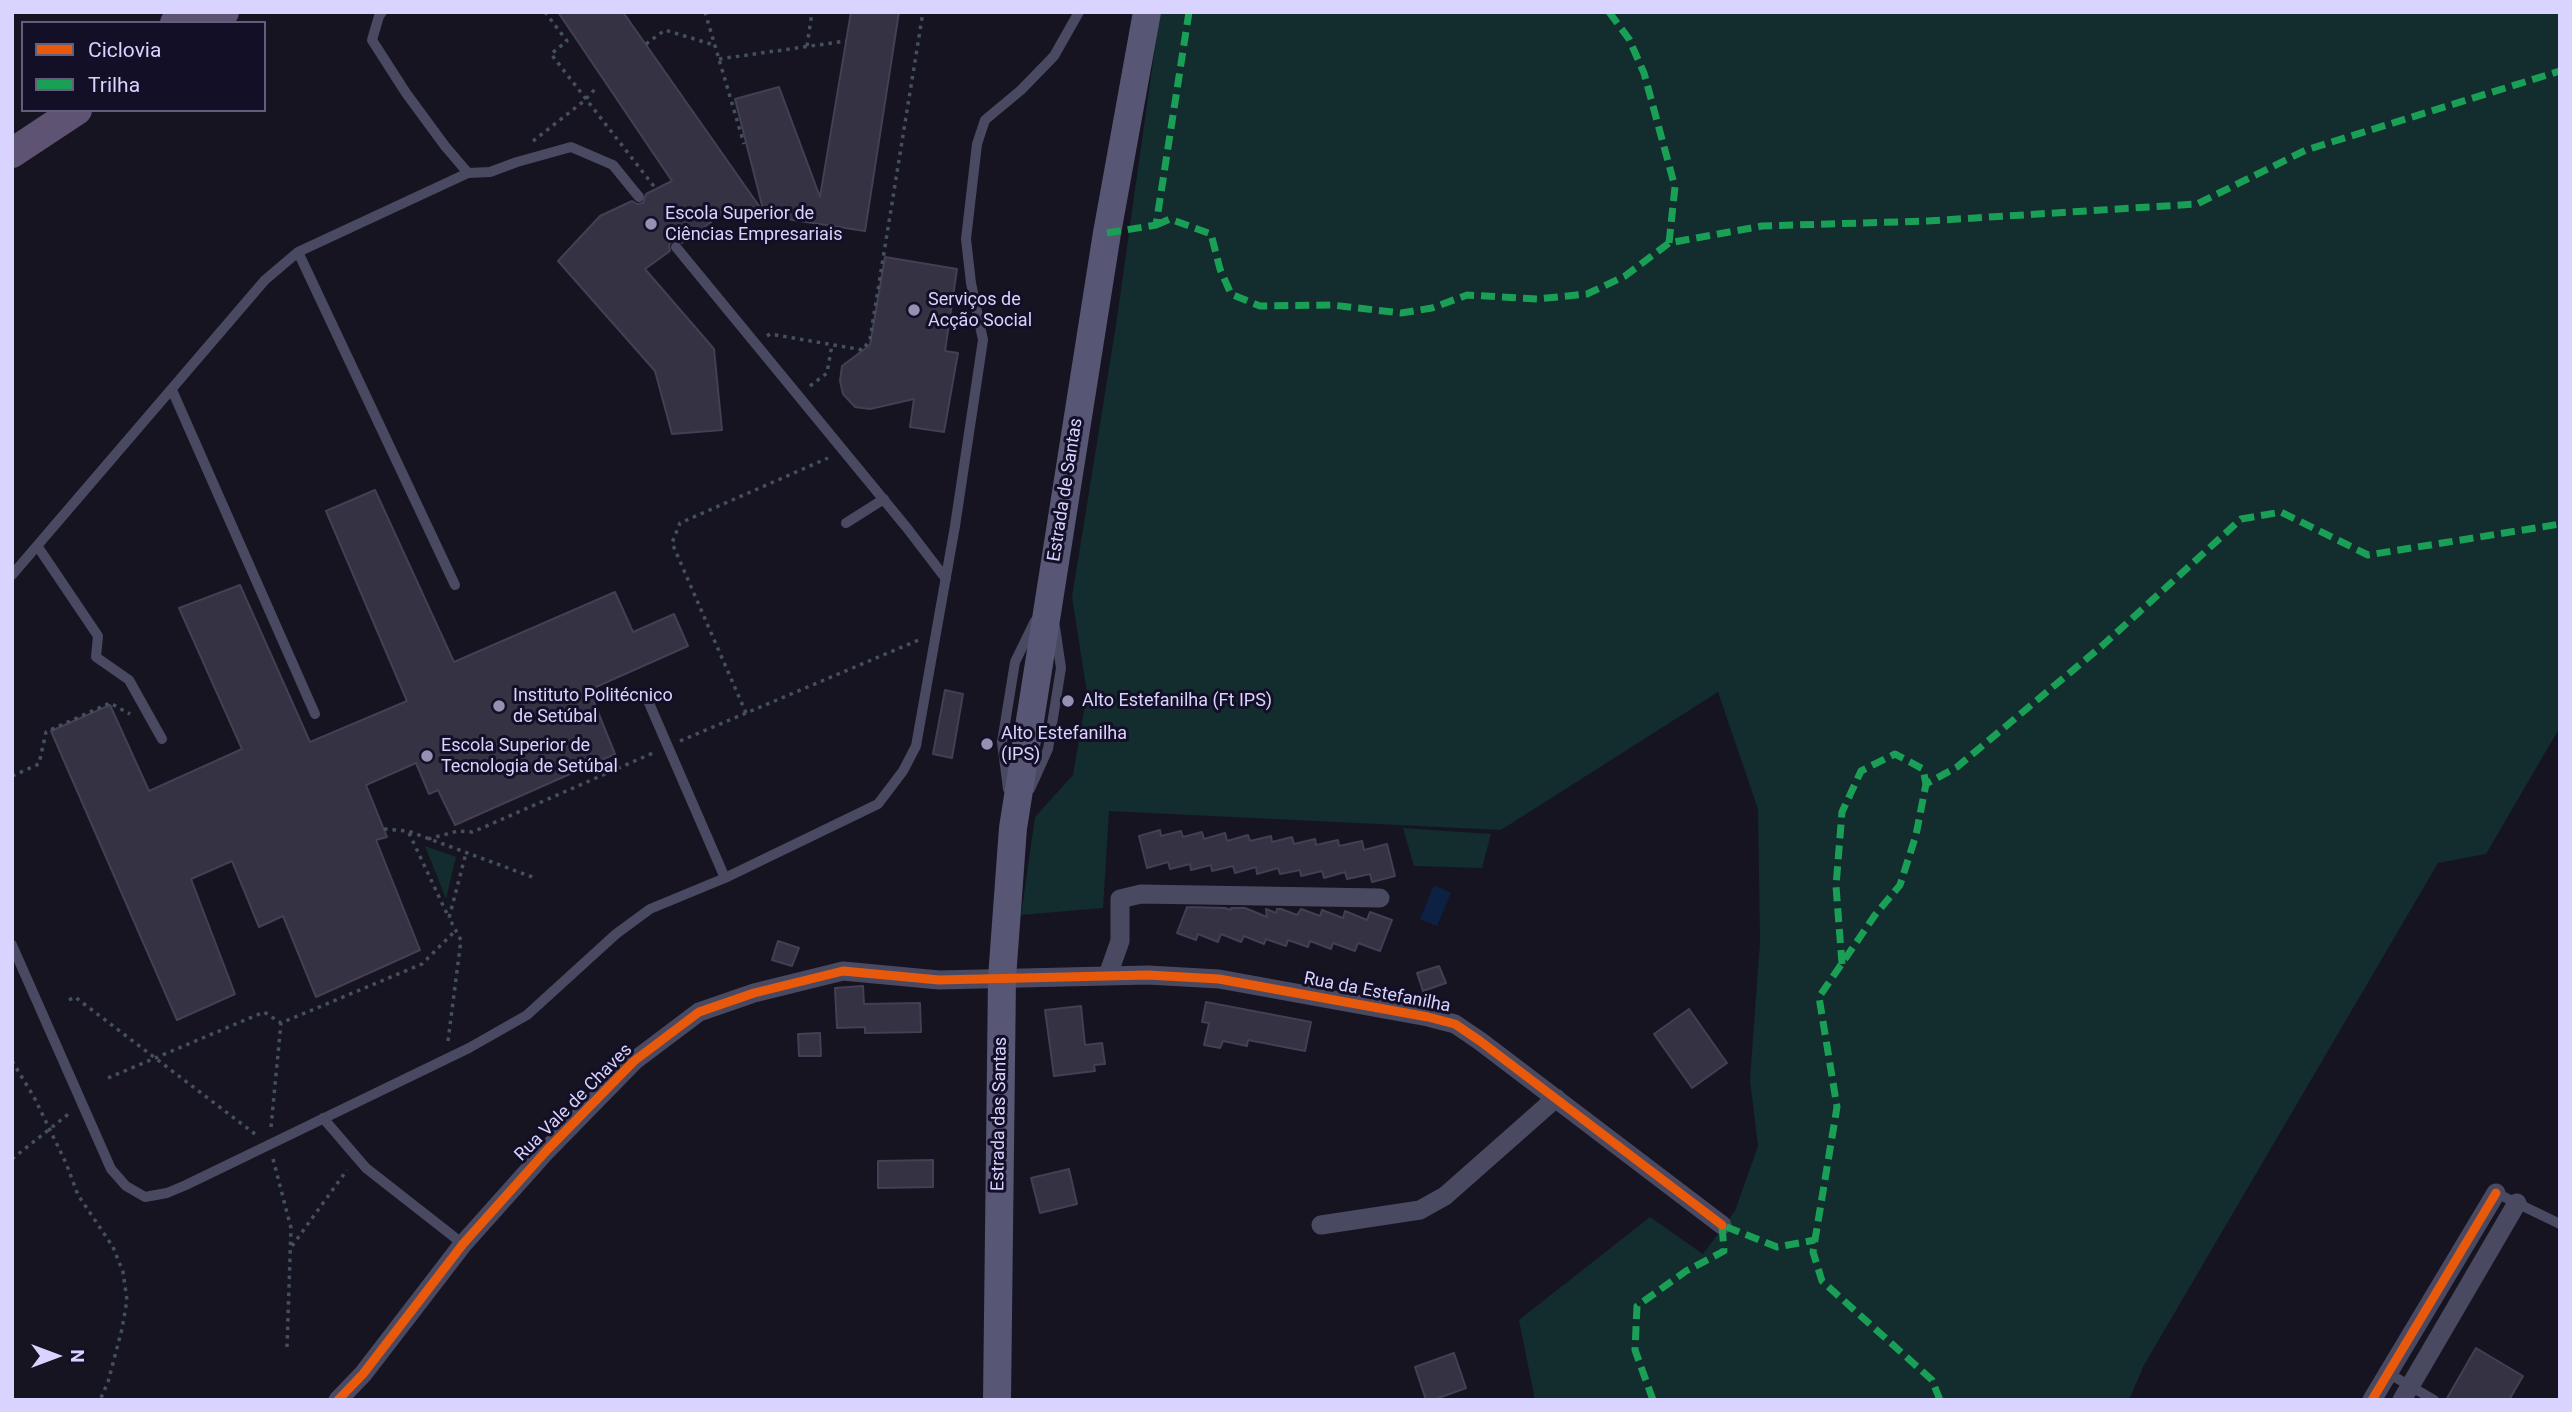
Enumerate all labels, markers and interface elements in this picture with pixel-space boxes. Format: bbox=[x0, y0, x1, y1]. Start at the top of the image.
legend bbox=[21, 21, 266, 112]
text: Ciclovia bbox=[88, 38, 161, 62]
text: Trilha bbox=[88, 73, 140, 97]
place label: Escola Superior de Ciências Empresariais bbox=[665, 203, 843, 246]
marker: Escola Superior de Ciências Empresariais bbox=[643, 216, 659, 232]
place label: Serviços de Acção Social bbox=[928, 289, 1032, 332]
marker: Serviços de Acção Social bbox=[906, 302, 922, 318]
street label: Estrada de Santas bbox=[1044, 417, 1088, 563]
place label: Instituto Politécnico de Setúbal bbox=[513, 685, 673, 728]
place label: Alto Estefanilha (Ft IPS) bbox=[1082, 690, 1272, 712]
marker: Alto Estefanilha (Ft IPS) bbox=[1060, 693, 1076, 709]
marker: Instituto Politécnico de Setúbal bbox=[491, 698, 507, 714]
place label: Alto Estefanilha (IPS) bbox=[1001, 723, 1127, 766]
place label: Escola Superior de Tecnologia de Setúbal bbox=[441, 735, 618, 778]
marker: Alto Estefanilha (IPS) bbox=[979, 736, 995, 752]
marker: Escola Superior de Tecnologia de Setúbal bbox=[419, 748, 435, 764]
street label: Rua da Estefanilha bbox=[1302, 968, 1452, 1018]
street label: Estrada das Santas bbox=[988, 1037, 1012, 1191]
street label: Rua Vale de Chaves bbox=[511, 1040, 637, 1166]
north arrow bbox=[21, 1321, 91, 1391]
text: N bbox=[66, 1349, 89, 1363]

